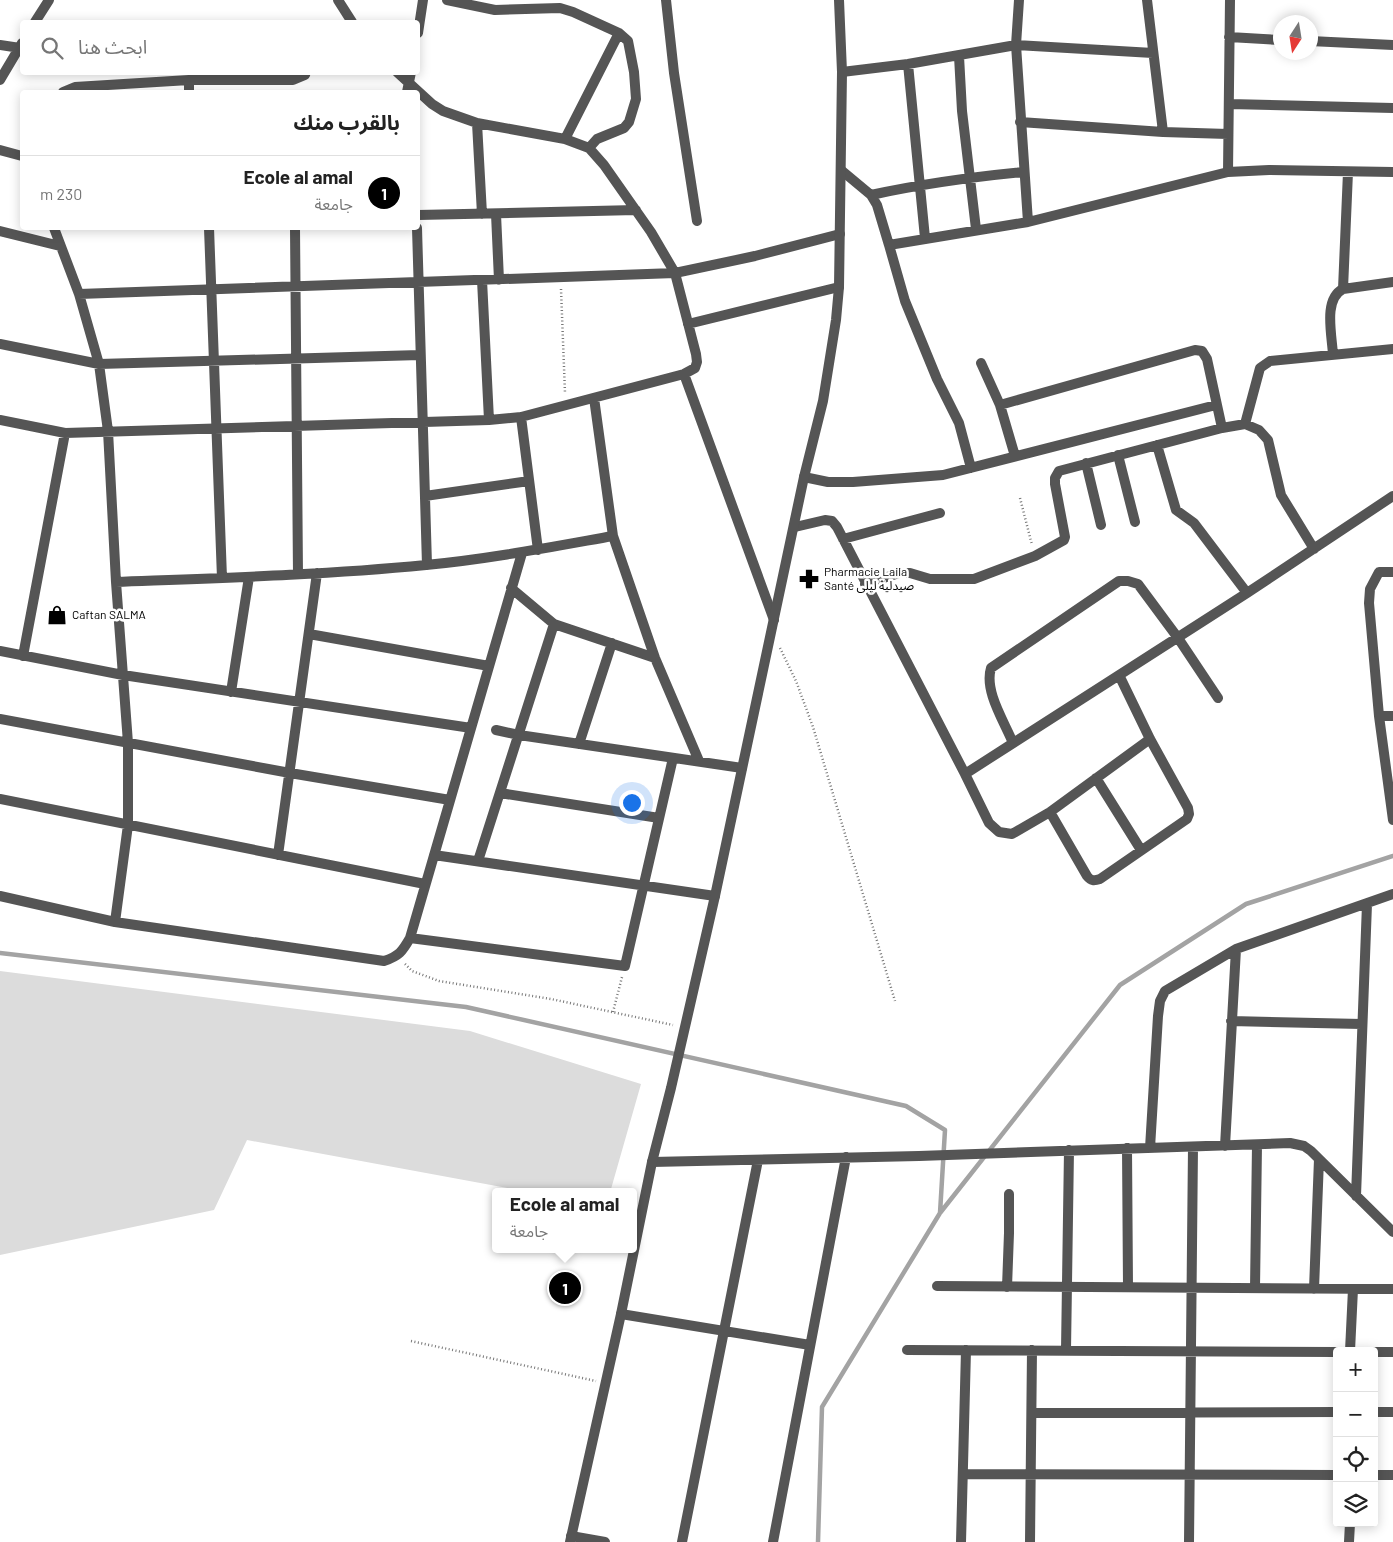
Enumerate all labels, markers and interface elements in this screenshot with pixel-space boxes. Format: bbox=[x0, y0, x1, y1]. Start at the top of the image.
north arrow bbox=[1273, 15, 1318, 60]
search box bbox=[20, 20, 420, 75]
icon: search bbox=[38, 34, 66, 62]
text: ابحث هنا bbox=[78, 35, 147, 58]
text: بالقرب منك bbox=[293, 109, 400, 134]
text: Ecole al amal bbox=[243, 165, 353, 188]
text: 230 m bbox=[40, 184, 82, 203]
text: 1 bbox=[381, 184, 387, 203]
text: جامعة bbox=[314, 194, 353, 213]
place label: Pharmacie Laila Santé صيدلية ليلى bbox=[824, 564, 914, 593]
pharmacy icon: Pharmacie Laila Santé صيدلية ليلى bbox=[798, 568, 820, 590]
shop icon: Caftan SALMA bbox=[46, 604, 68, 626]
place label: Caftan SALMA bbox=[72, 607, 146, 621]
your location bbox=[619, 790, 645, 816]
popup bbox=[492, 1188, 637, 1253]
text: Ecole al amal bbox=[510, 1192, 619, 1215]
text: جامعة bbox=[510, 1221, 548, 1240]
pin: 1 bbox=[549, 1269, 581, 1307]
map controls bbox=[1333, 1347, 1378, 1527]
button: + bbox=[1333, 1347, 1378, 1392]
button: − bbox=[1333, 1392, 1378, 1437]
button: locate bbox=[1333, 1437, 1378, 1482]
button: layers bbox=[1333, 1482, 1378, 1527]

